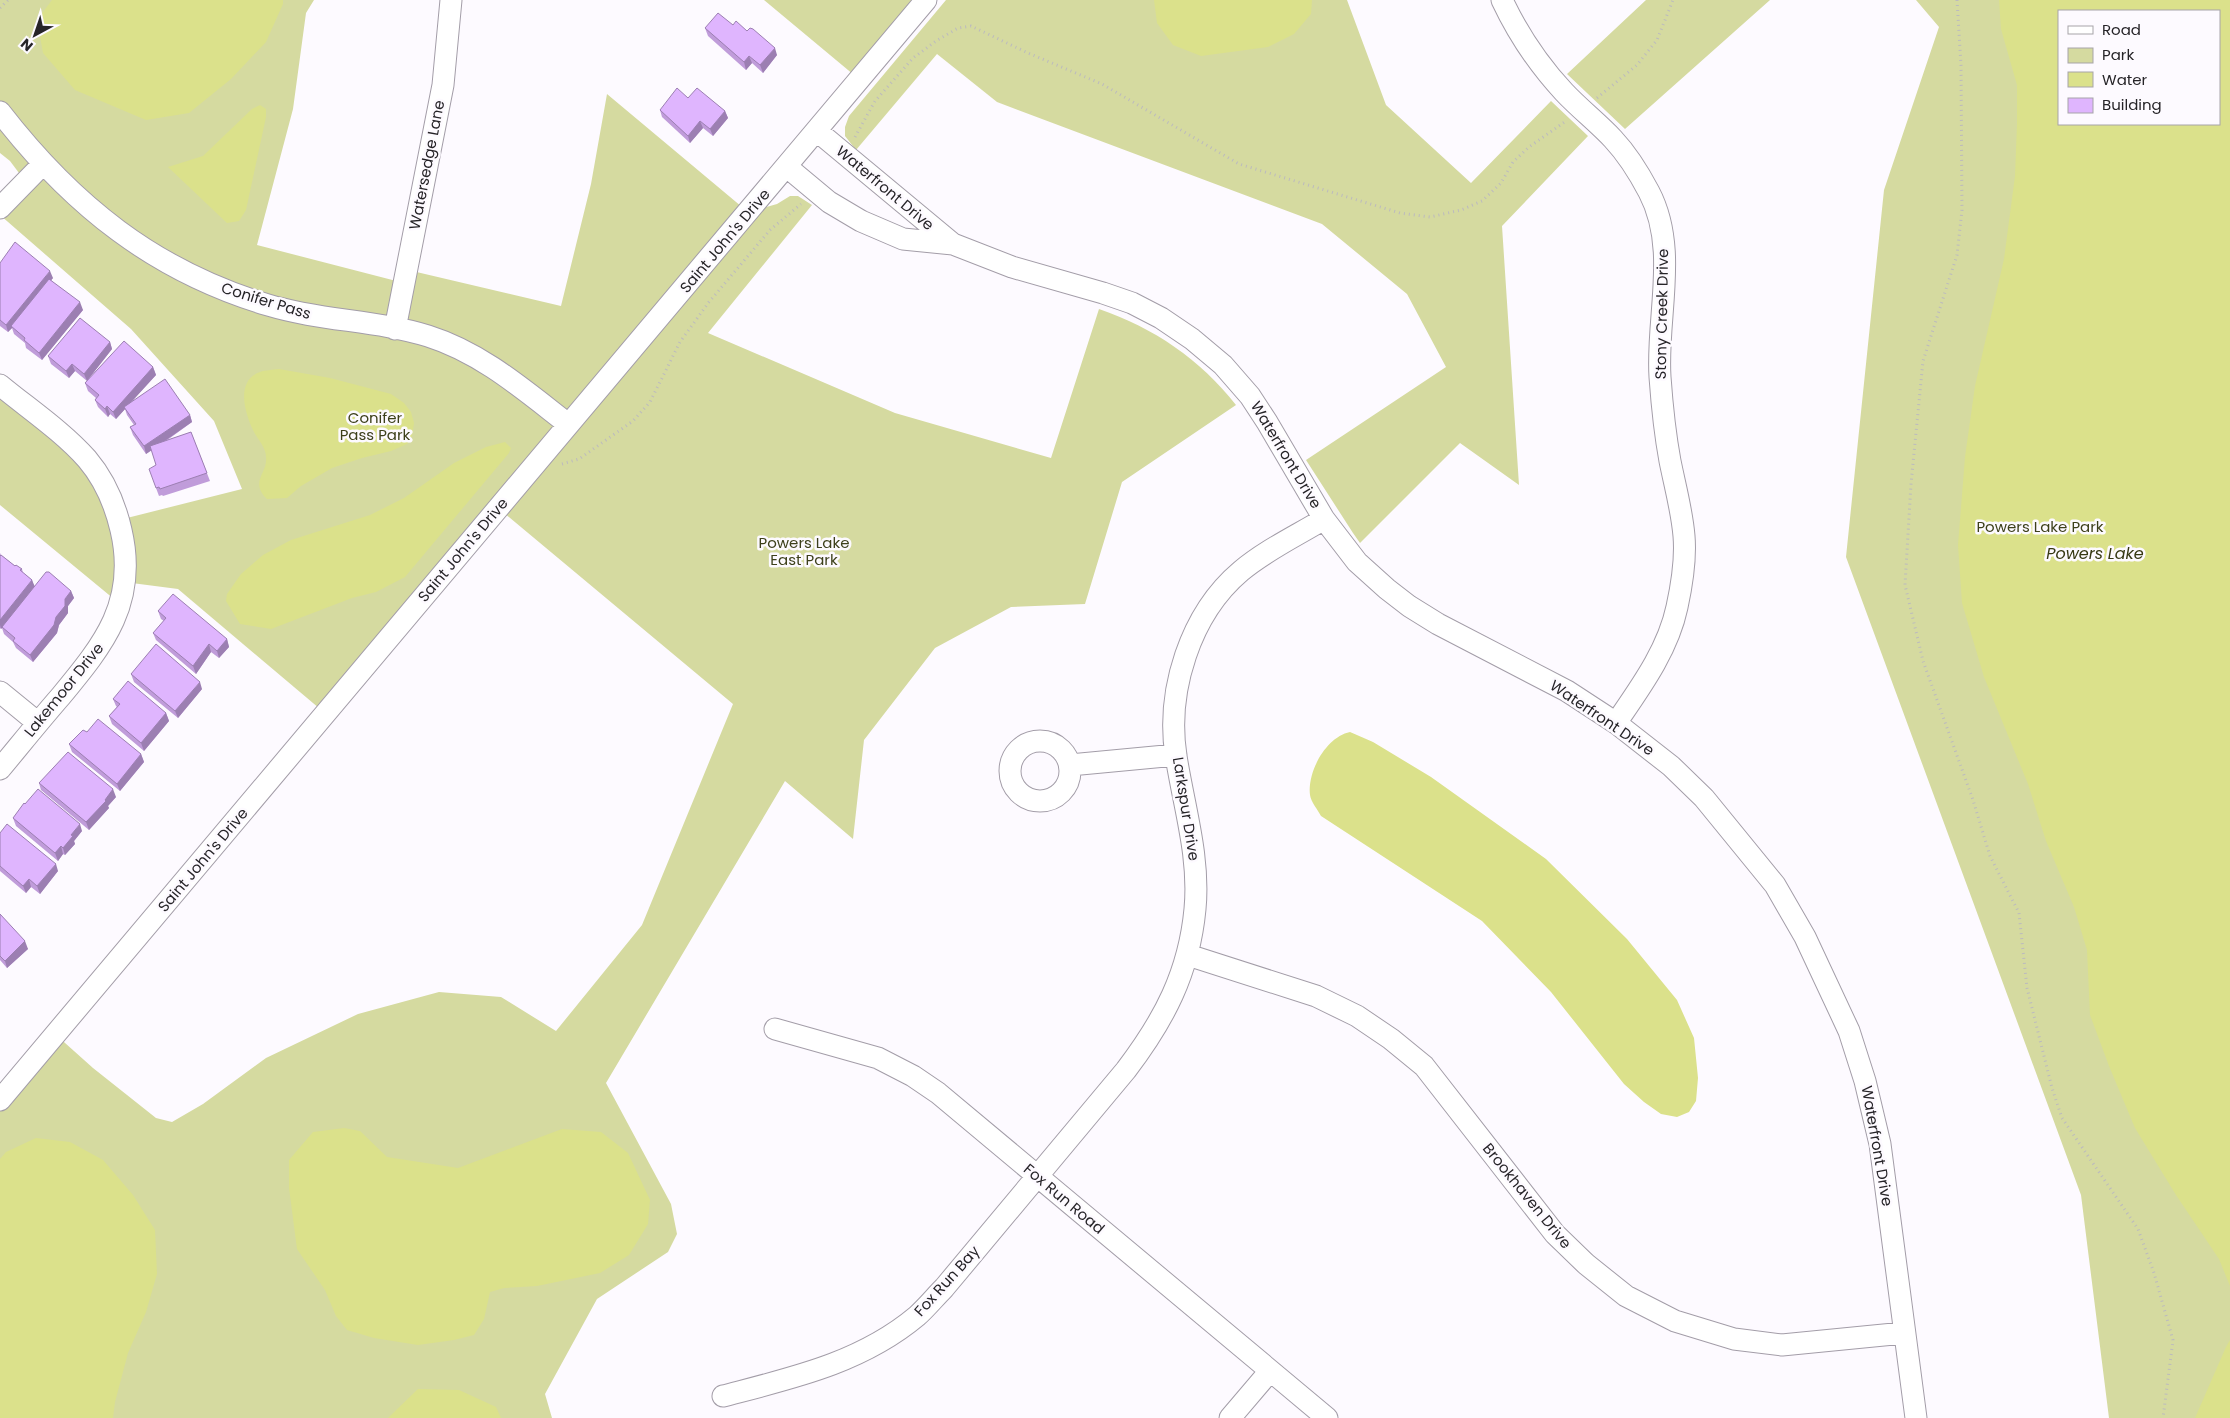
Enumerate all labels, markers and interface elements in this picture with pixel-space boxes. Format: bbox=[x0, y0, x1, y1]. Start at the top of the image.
north arrow bbox=[10, 10, 60, 60]
legend bbox=[2058, 10, 2220, 125]
text: Road bbox=[2102, 19, 2141, 40]
text: N bbox=[16, 34, 37, 56]
text: Park bbox=[2102, 44, 2134, 65]
text: Water bbox=[2102, 69, 2148, 90]
text: Building bbox=[2102, 94, 2162, 115]
street label: Watersedge Lane bbox=[404, 98, 449, 231]
street label: Waterfront Drive bbox=[832, 140, 939, 235]
street label: Saint John's Drive bbox=[675, 184, 775, 297]
street label: Stony Creek Drive bbox=[1650, 248, 1673, 380]
street label: Conifer Pass bbox=[219, 277, 314, 324]
street label: Waterfront Drive bbox=[1246, 397, 1327, 512]
park label: Conifer Pass Park bbox=[340, 407, 411, 445]
street label: Saint John's Drive bbox=[413, 493, 513, 606]
park label: Powers Lake Park bbox=[1976, 516, 2104, 537]
park label: Powers Lake East Park bbox=[759, 532, 849, 570]
water label: Powers Lake bbox=[2046, 542, 2144, 565]
street label: Lakemoor Drive bbox=[19, 638, 108, 741]
street label: Waterfront Drive bbox=[1546, 675, 1659, 760]
street label: Larkspur Drive bbox=[1168, 756, 1205, 862]
street label: Saint John's Drive bbox=[153, 803, 253, 916]
street label: Waterfront Drive bbox=[1857, 1084, 1898, 1208]
street label: Brookhaven Drive bbox=[1478, 1138, 1577, 1253]
street label: Fox Run Road bbox=[1019, 1159, 1109, 1239]
street label: Fox Run Bay bbox=[909, 1240, 984, 1321]

